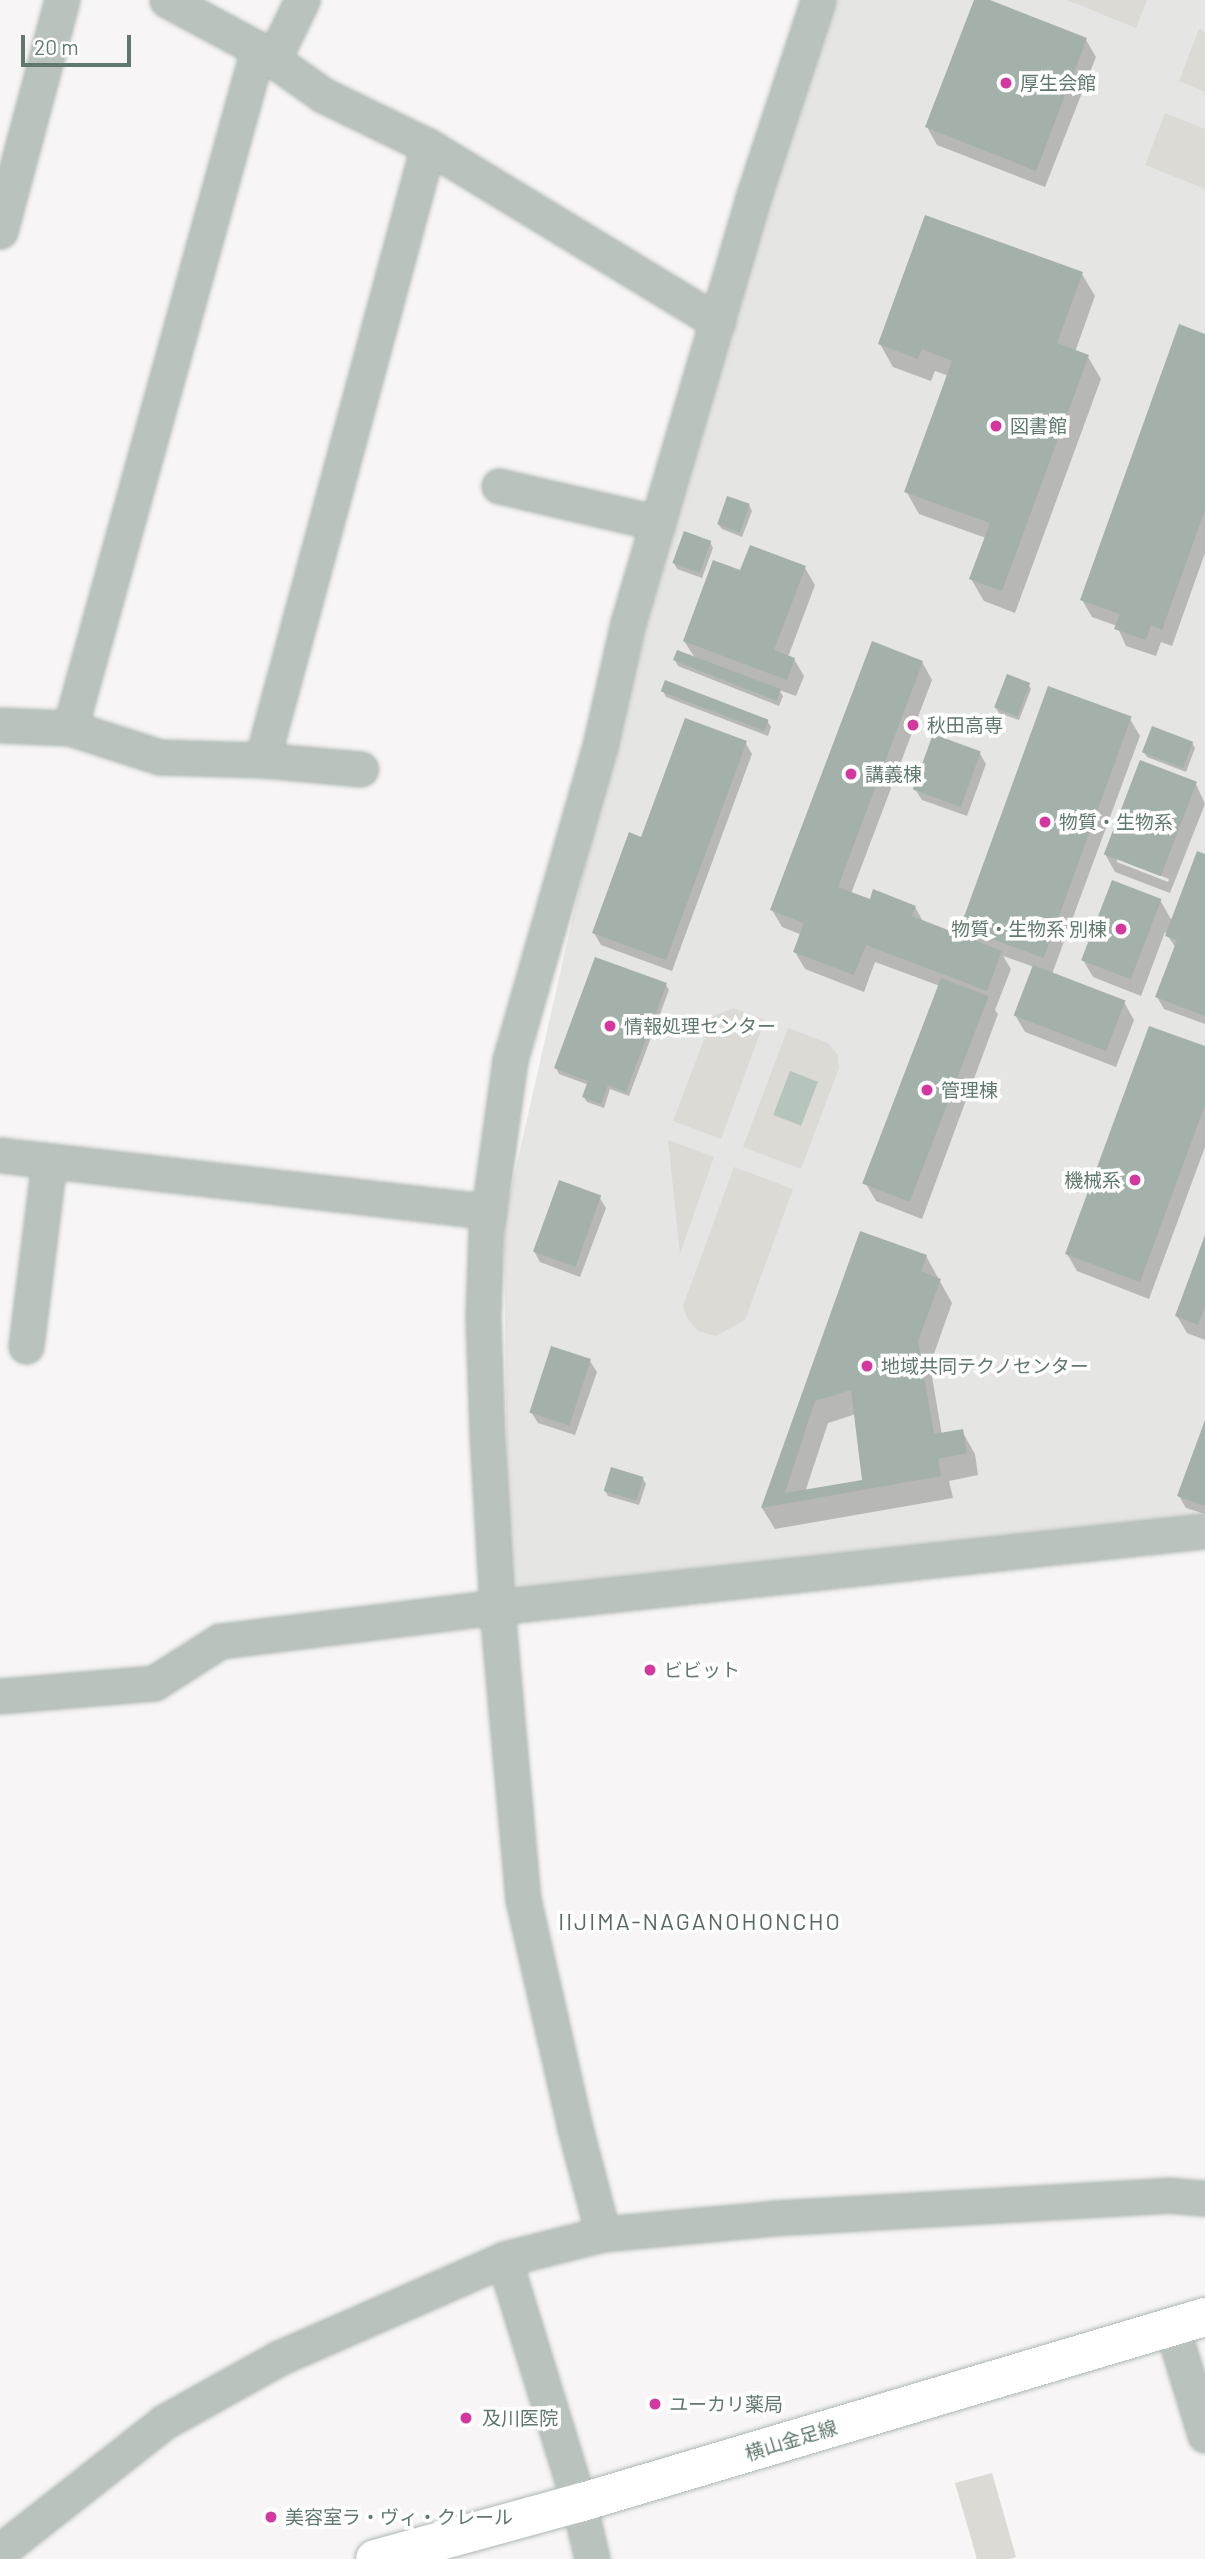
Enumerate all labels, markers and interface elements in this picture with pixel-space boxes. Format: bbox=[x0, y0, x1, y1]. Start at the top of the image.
scale bar bbox=[24, 21, 135, 65]
text: 20 m bbox=[34, 34, 79, 59]
place label: 厚生会館 bbox=[1020, 72, 1096, 94]
marker: 厚生会館 bbox=[998, 75, 1014, 91]
place label: 図書館 bbox=[1010, 415, 1067, 437]
marker: 図書館 bbox=[988, 418, 1004, 434]
place label: 秋田高専 bbox=[927, 714, 1003, 736]
marker: 秋田高専 bbox=[905, 717, 921, 733]
place label: 講義棟 bbox=[865, 763, 922, 785]
marker: 講義棟 bbox=[843, 766, 859, 782]
place label: 物質・生物系 bbox=[1059, 811, 1173, 833]
marker: 物質・生物系 bbox=[1037, 814, 1053, 830]
place label: 物質・生物系 別棟 bbox=[951, 918, 1107, 940]
marker: 物質・生物系 別棟 bbox=[1113, 921, 1129, 937]
place label: 情報処理センター bbox=[624, 1015, 776, 1037]
marker: 情報処理センター bbox=[602, 1018, 618, 1034]
place label: 管理棟 bbox=[941, 1079, 998, 1101]
marker: 管理棟 bbox=[919, 1082, 935, 1098]
place label: 機械系 bbox=[1064, 1169, 1121, 1191]
marker: 機械系 bbox=[1127, 1172, 1143, 1188]
place label: 地域共同テクノセンター bbox=[881, 1355, 1090, 1377]
marker: 地域共同テクノセンター bbox=[859, 1358, 875, 1374]
place label: ビビット bbox=[664, 1659, 740, 1681]
marker: ビビット bbox=[642, 1662, 658, 1678]
district label: IIJIMA-NAGANOHONCHO bbox=[561, 1907, 839, 1935]
place label: ユーカリ薬局 bbox=[669, 2393, 783, 2415]
marker: ユーカリ薬局 bbox=[647, 2396, 663, 2412]
place label: 及川医院 bbox=[482, 2407, 558, 2429]
marker: 及川医院 bbox=[456, 2408, 476, 2428]
street label: 横山金足線 bbox=[742, 2415, 840, 2465]
place label: 美容室ラ・ヴィ・クレール bbox=[285, 2506, 513, 2528]
marker: 美容室ラ・ヴィ・クレール bbox=[263, 2509, 279, 2525]

